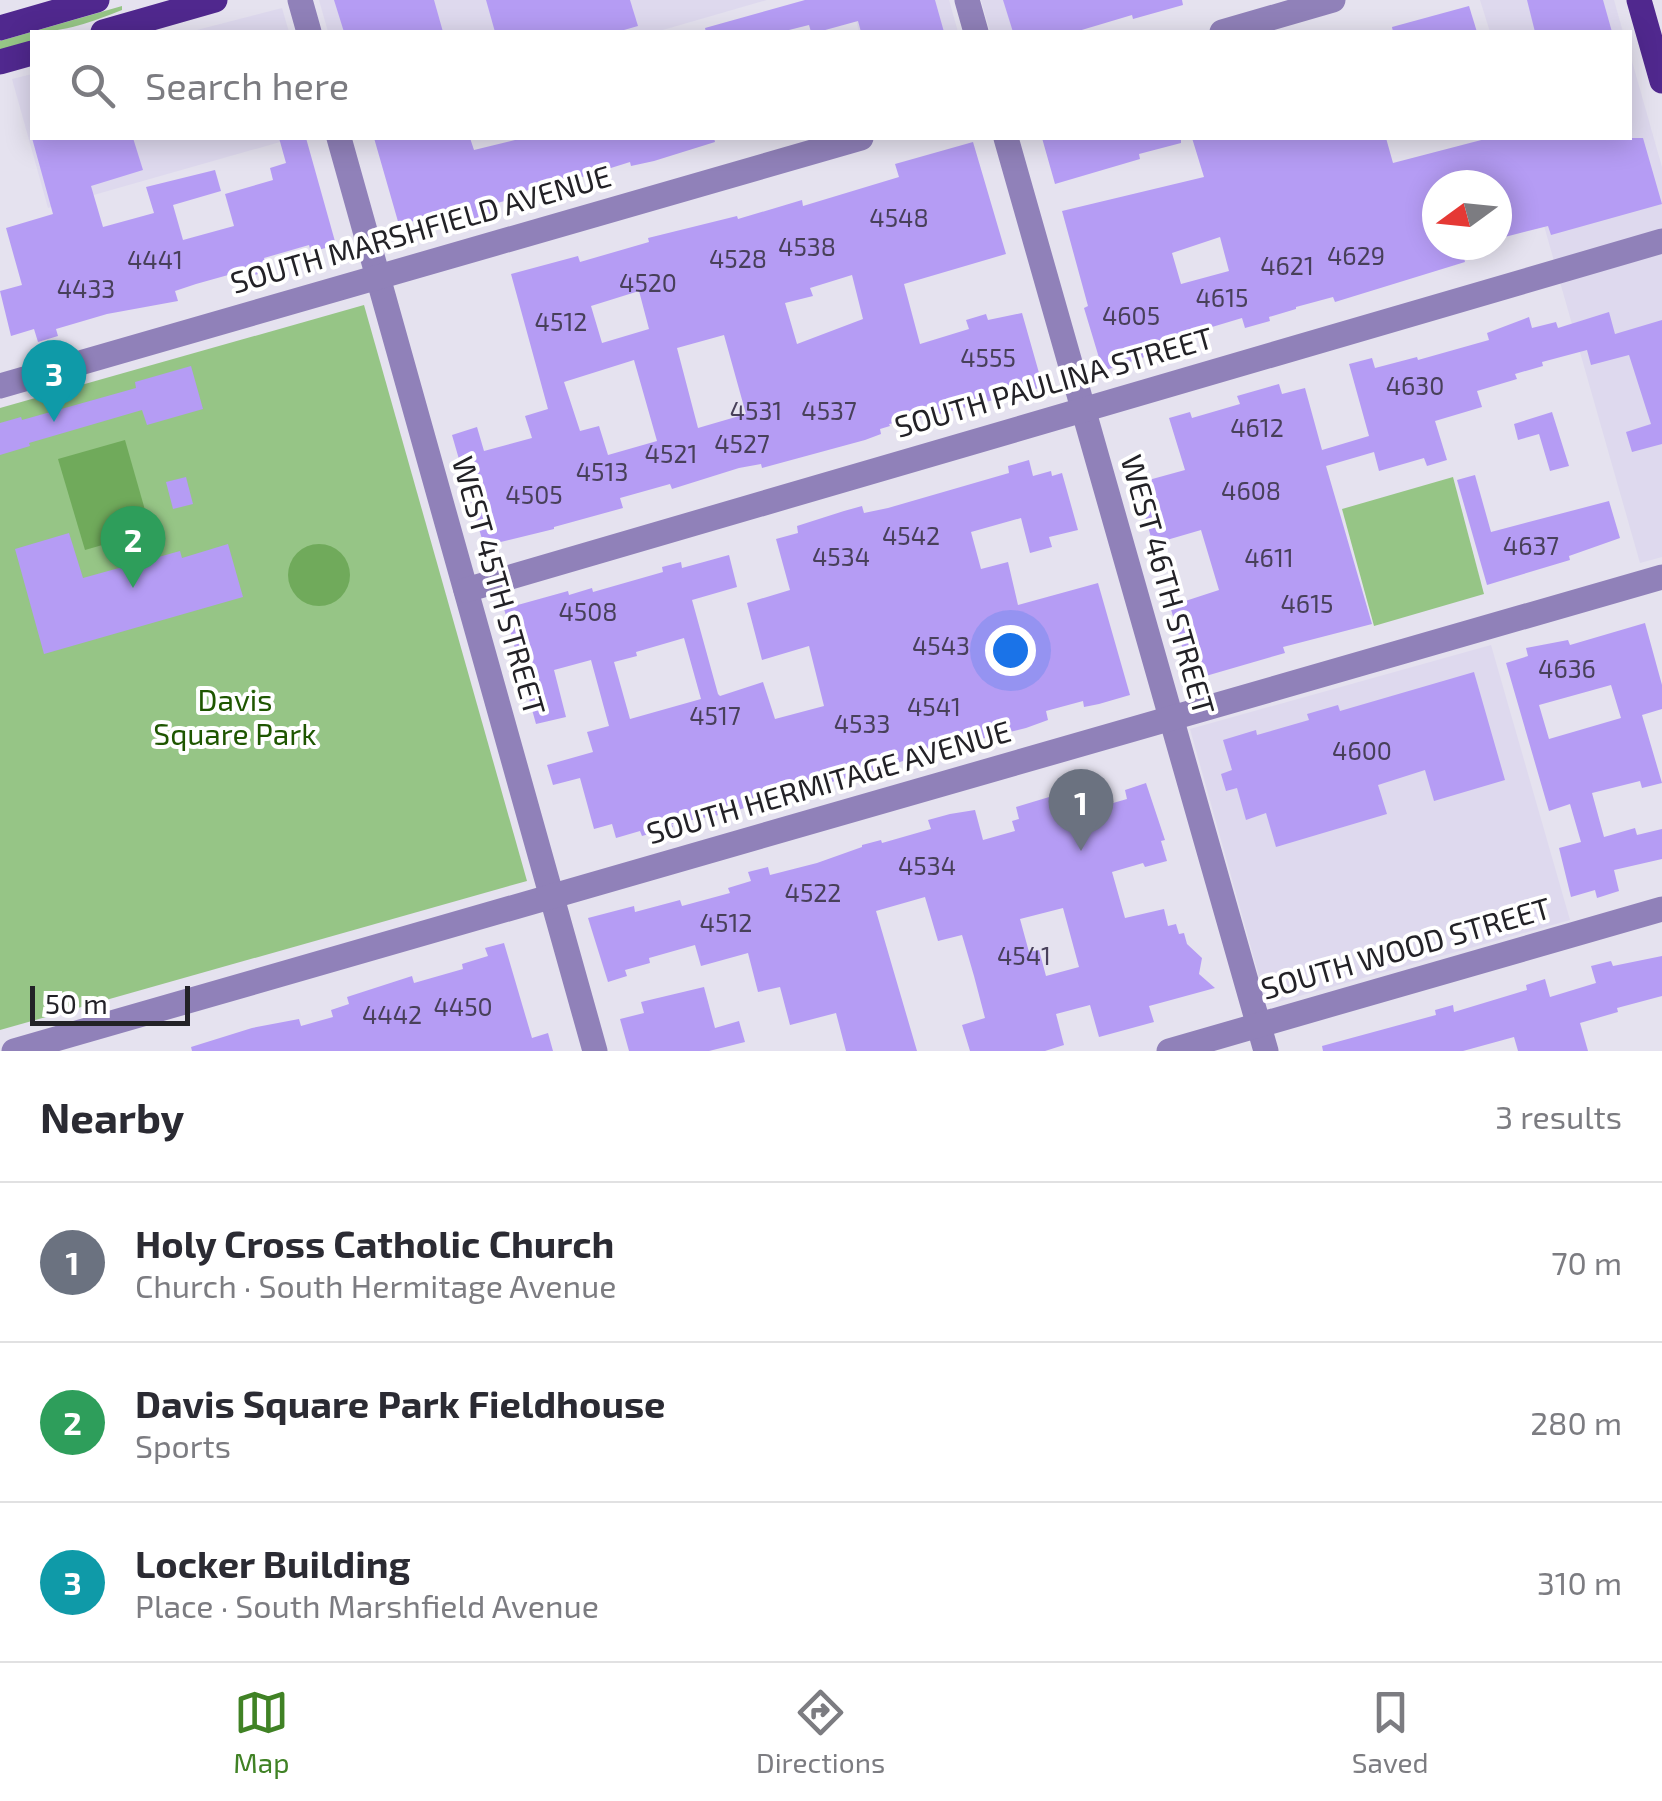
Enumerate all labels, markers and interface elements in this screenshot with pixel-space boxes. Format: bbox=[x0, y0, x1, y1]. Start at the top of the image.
search box bbox=[30, 30, 1632, 140]
icon: search bbox=[65, 58, 120, 113]
text: Search here bbox=[145, 62, 349, 108]
street label: SOUTH MARSHFIELD AVENUE bbox=[226, 156, 615, 300]
north arrow bbox=[1422, 170, 1512, 260]
house number: 4548 bbox=[869, 202, 929, 232]
house number: 4538 bbox=[778, 231, 836, 261]
house number: 4629 bbox=[1327, 240, 1385, 270]
house number: 4528 bbox=[709, 243, 767, 273]
house number: 4441 bbox=[127, 244, 183, 274]
house number: 4621 bbox=[1260, 250, 1314, 280]
house number: 4520 bbox=[619, 267, 677, 297]
house number: 4433 bbox=[57, 273, 115, 303]
house number: 4615 bbox=[1195, 282, 1249, 312]
house number: 4605 bbox=[1102, 300, 1160, 330]
house number: 4512 bbox=[535, 306, 587, 336]
street label: SOUTH PAULINA STREET bbox=[890, 318, 1217, 444]
pin: 3 bbox=[22, 340, 86, 422]
house number: 4555 bbox=[960, 342, 1016, 372]
house number: 4630 bbox=[1386, 370, 1444, 400]
house number: 4531 bbox=[730, 395, 782, 425]
house number: 4537 bbox=[801, 395, 857, 425]
house number: 4612 bbox=[1230, 412, 1284, 442]
house number: 4527 bbox=[714, 428, 770, 458]
house number: 4521 bbox=[645, 438, 697, 468]
street label: WEST 46TH STREET bbox=[1115, 450, 1223, 719]
street label: WEST 45TH STREET bbox=[446, 452, 554, 719]
house number: 4513 bbox=[576, 456, 628, 486]
house number: 4608 bbox=[1221, 475, 1281, 505]
house number: 4505 bbox=[505, 479, 563, 509]
pin: 2 bbox=[100, 506, 166, 588]
house number: 4542 bbox=[882, 520, 940, 550]
house number: 4637 bbox=[1503, 530, 1559, 560]
house number: 4534 bbox=[812, 541, 870, 571]
house number: 4611 bbox=[1244, 542, 1294, 572]
house number: 4615 bbox=[1280, 588, 1334, 618]
house number: 4508 bbox=[558, 596, 618, 626]
your location bbox=[985, 625, 1036, 676]
house number: 4543 bbox=[912, 630, 970, 660]
house number: 4636 bbox=[1538, 653, 1596, 683]
park label: Davis Square Park bbox=[153, 681, 317, 751]
house number: 4541 bbox=[907, 691, 961, 721]
house number: 4517 bbox=[689, 700, 741, 730]
house number: 4533 bbox=[834, 708, 890, 738]
street label: SOUTH HERMITAGE AVENUE bbox=[642, 712, 1015, 850]
house number: 4600 bbox=[1332, 735, 1392, 765]
pin: 1 bbox=[1048, 768, 1114, 851]
house number: 4534 bbox=[898, 850, 956, 880]
house number: 4522 bbox=[785, 877, 841, 907]
street label: SOUTH WOOD STREET bbox=[1256, 888, 1554, 1006]
house number: 4512 bbox=[700, 907, 752, 937]
house number: 4541 bbox=[997, 940, 1051, 970]
scale bar bbox=[30, 981, 190, 1026]
text: 50 m bbox=[45, 986, 108, 1020]
house number: 4450 bbox=[433, 991, 493, 1021]
house number: 4442 bbox=[362, 999, 422, 1029]
text: Nearby bbox=[40, 1091, 184, 1141]
text: 3 results bbox=[1495, 1097, 1622, 1135]
text: Holy Cross Catholic Church bbox=[135, 1220, 614, 1266]
text: 1 bbox=[66, 1243, 79, 1281]
text: 70 m bbox=[1551, 1243, 1622, 1281]
text: Church · South Hermitage Avenue bbox=[135, 1266, 616, 1304]
text: Davis Square Park Fieldhouse bbox=[135, 1380, 666, 1426]
text: 2 bbox=[63, 1403, 82, 1441]
text: 280 m bbox=[1530, 1403, 1622, 1441]
text: Sports bbox=[135, 1426, 231, 1464]
text: Locker Building bbox=[135, 1540, 411, 1586]
text: 3 bbox=[63, 1563, 82, 1601]
text: 310 m bbox=[1537, 1563, 1622, 1601]
text: Place · South Marshfield Avenue bbox=[135, 1586, 599, 1624]
tab: Map bbox=[233, 1685, 289, 1779]
tab: Directions bbox=[756, 1685, 885, 1779]
tab: Saved bbox=[1352, 1685, 1429, 1779]

